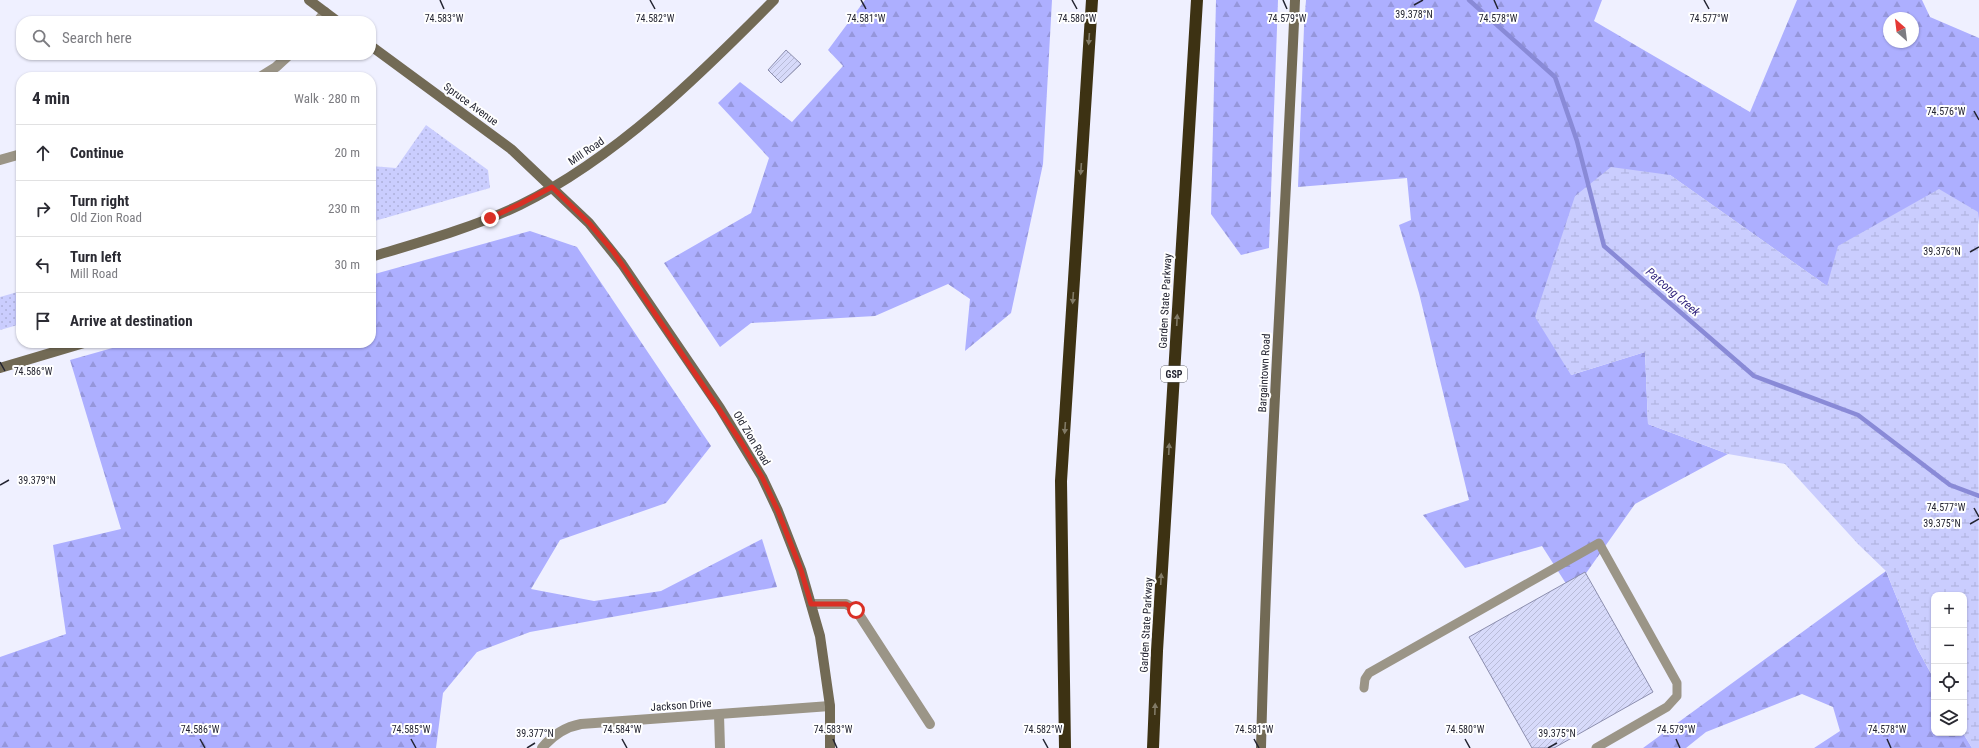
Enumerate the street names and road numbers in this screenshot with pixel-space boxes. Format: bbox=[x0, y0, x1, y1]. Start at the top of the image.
street label: Spruce Avenue bbox=[441, 80, 501, 129]
street label: Mill Road bbox=[566, 135, 607, 168]
street label: Garden State Parkway bbox=[1157, 253, 1175, 349]
street label: Bargaintown Road bbox=[1256, 333, 1273, 413]
road number: GSP bbox=[1161, 366, 1187, 382]
street label: Old Zion Road bbox=[730, 409, 773, 468]
street label: Garden State Parkway bbox=[1138, 577, 1156, 673]
street label: Jackson Drive bbox=[650, 697, 712, 714]

